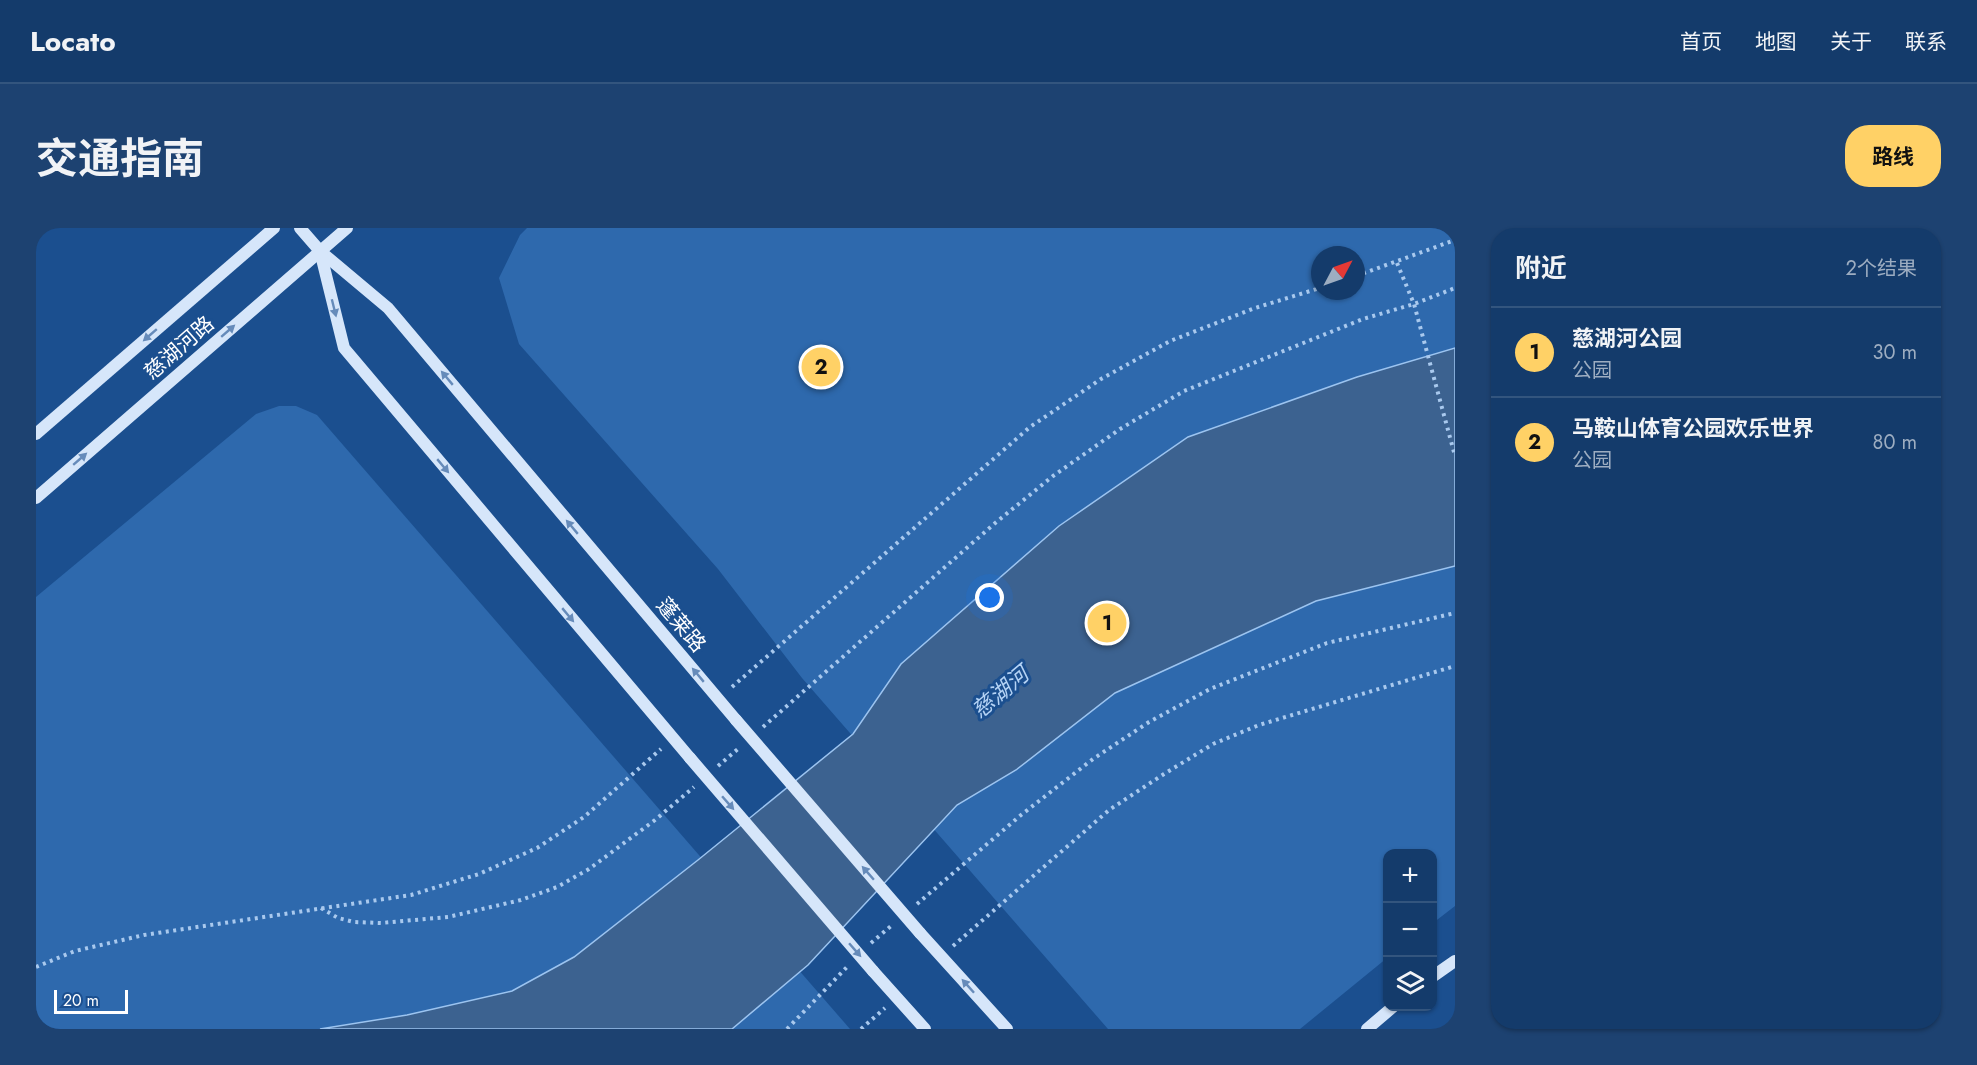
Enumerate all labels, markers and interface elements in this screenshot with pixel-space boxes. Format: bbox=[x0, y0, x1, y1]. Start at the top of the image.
text: Locato bbox=[30, 21, 116, 62]
text: 首页 bbox=[1680, 27, 1722, 57]
text: 地图 bbox=[1755, 27, 1797, 57]
text: 关于 bbox=[1830, 27, 1872, 57]
text: 联系 bbox=[1905, 27, 1947, 57]
button: 路线 bbox=[1845, 125, 1941, 187]
text: 交通指南 bbox=[36, 128, 204, 189]
north arrow bbox=[1311, 246, 1365, 300]
text: 附近 bbox=[1515, 249, 1567, 287]
text: 2个结果 bbox=[1846, 254, 1917, 283]
one-way arrow bbox=[330, 299, 339, 318]
street label: 慈湖河路 bbox=[137, 309, 221, 387]
text: 慈湖河公园 bbox=[1572, 322, 1682, 354]
one-way arrow bbox=[220, 325, 235, 338]
one-way arrow bbox=[143, 328, 158, 341]
text: 1 bbox=[1529, 338, 1540, 367]
text: 30 m bbox=[1872, 338, 1917, 367]
pin: 2 bbox=[802, 344, 840, 390]
text: 公园 bbox=[1572, 356, 1612, 385]
one-way arrow bbox=[440, 370, 453, 386]
text: 马鞍山体育公园欢乐世界 bbox=[1572, 412, 1814, 444]
text: 2 bbox=[1528, 428, 1541, 457]
text: 80 m bbox=[1872, 428, 1917, 457]
text: 公园 bbox=[1572, 446, 1612, 475]
one-way arrow bbox=[72, 453, 87, 466]
one-way arrow bbox=[436, 458, 449, 473]
one-way arrow bbox=[567, 519, 579, 534]
your location bbox=[975, 583, 1004, 612]
street label: 蓬莱路 bbox=[649, 591, 713, 659]
pin: 1 bbox=[1088, 600, 1126, 646]
one-way arrow bbox=[562, 607, 575, 623]
water label: 慈湖河 bbox=[964, 656, 1039, 725]
one-way arrow bbox=[692, 668, 705, 683]
one-way arrow bbox=[721, 795, 734, 810]
map controls bbox=[1383, 849, 1437, 1011]
button: + bbox=[1383, 849, 1437, 903]
one-way arrow bbox=[862, 866, 875, 881]
button: − bbox=[1383, 903, 1437, 957]
one-way arrow bbox=[849, 942, 862, 958]
button: layers bbox=[1383, 957, 1437, 1011]
one-way arrow bbox=[961, 978, 975, 993]
scale bar bbox=[54, 987, 128, 1014]
text: 20 m bbox=[63, 989, 99, 1012]

